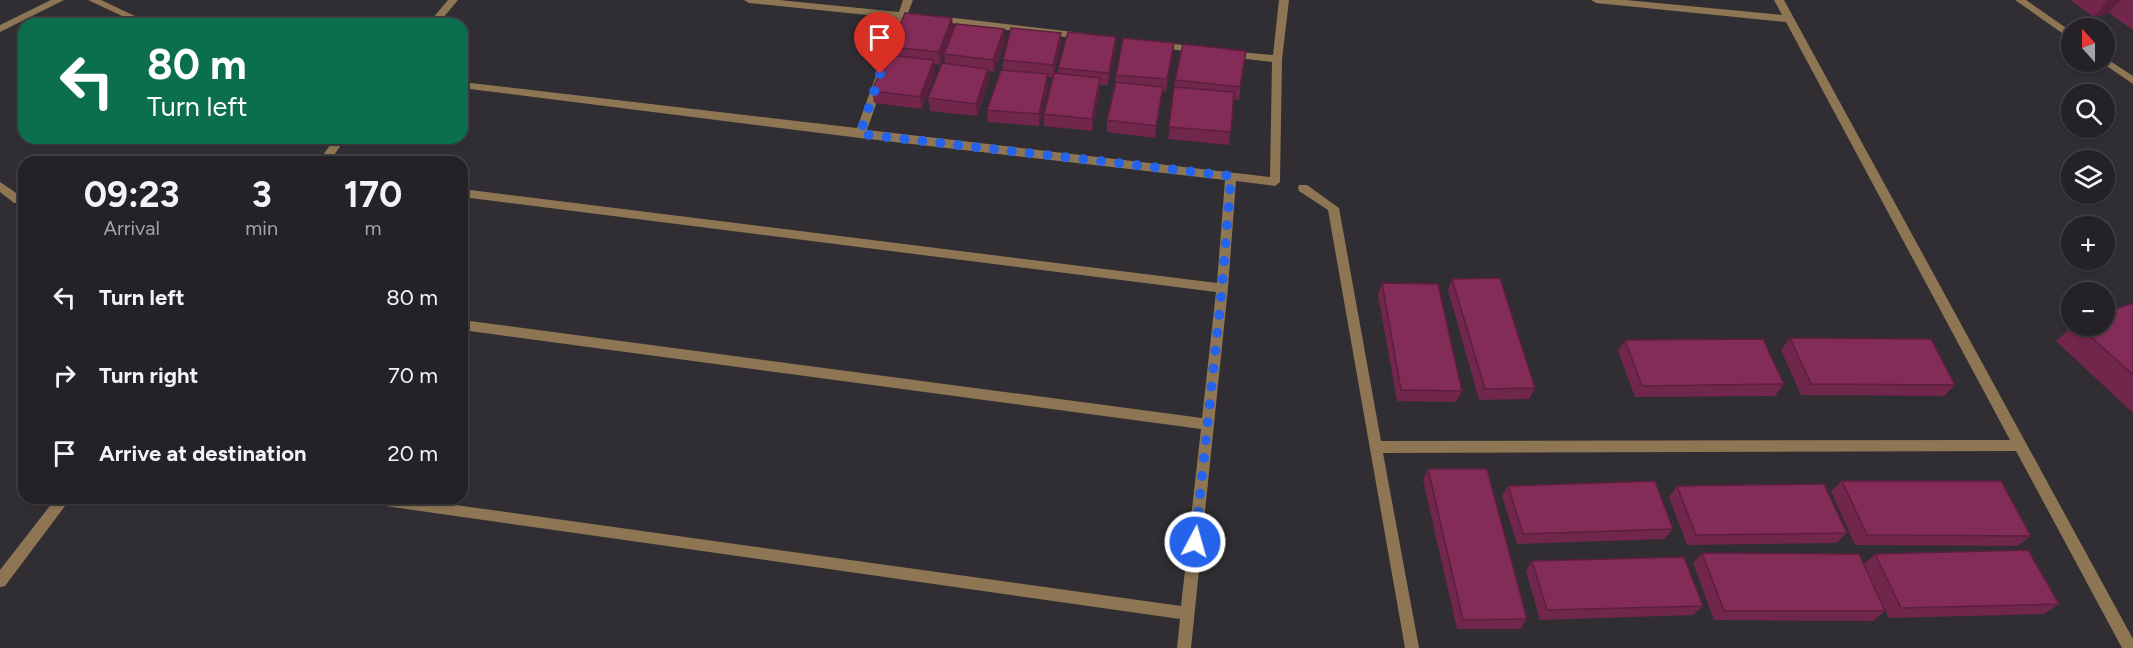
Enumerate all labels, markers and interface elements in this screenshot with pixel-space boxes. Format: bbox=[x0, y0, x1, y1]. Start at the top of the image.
pin bbox=[854, 12, 905, 74]
north arrow bbox=[2061, 18, 2115, 72]
map controls bbox=[2061, 18, 2115, 336]
icon: arrive bbox=[863, 21, 896, 54]
text: 80 m bbox=[147, 39, 247, 90]
icon: left bbox=[48, 42, 126, 120]
button: search bbox=[2061, 84, 2115, 138]
text: Turn left bbox=[147, 90, 247, 123]
button: layers bbox=[2061, 150, 2115, 204]
text: 09:23 bbox=[84, 173, 180, 216]
text: 3 bbox=[252, 173, 272, 216]
text: 170 bbox=[344, 173, 402, 216]
text: Arrival bbox=[103, 216, 160, 240]
text: min bbox=[245, 216, 278, 240]
text: m bbox=[365, 216, 382, 240]
button: + bbox=[2061, 216, 2115, 270]
icon: left bbox=[48, 281, 81, 314]
button: − bbox=[2061, 282, 2115, 336]
text: Turn left bbox=[99, 284, 185, 311]
text: 80 m bbox=[386, 284, 438, 311]
icon: right bbox=[48, 359, 81, 392]
text: Turn right bbox=[99, 362, 198, 389]
text: 70 m bbox=[388, 362, 438, 389]
icon: arrive bbox=[48, 437, 81, 470]
text: Arrive at destination bbox=[99, 440, 307, 467]
text: 20 m bbox=[387, 440, 438, 467]
position arrow bbox=[1163, 510, 1227, 574]

